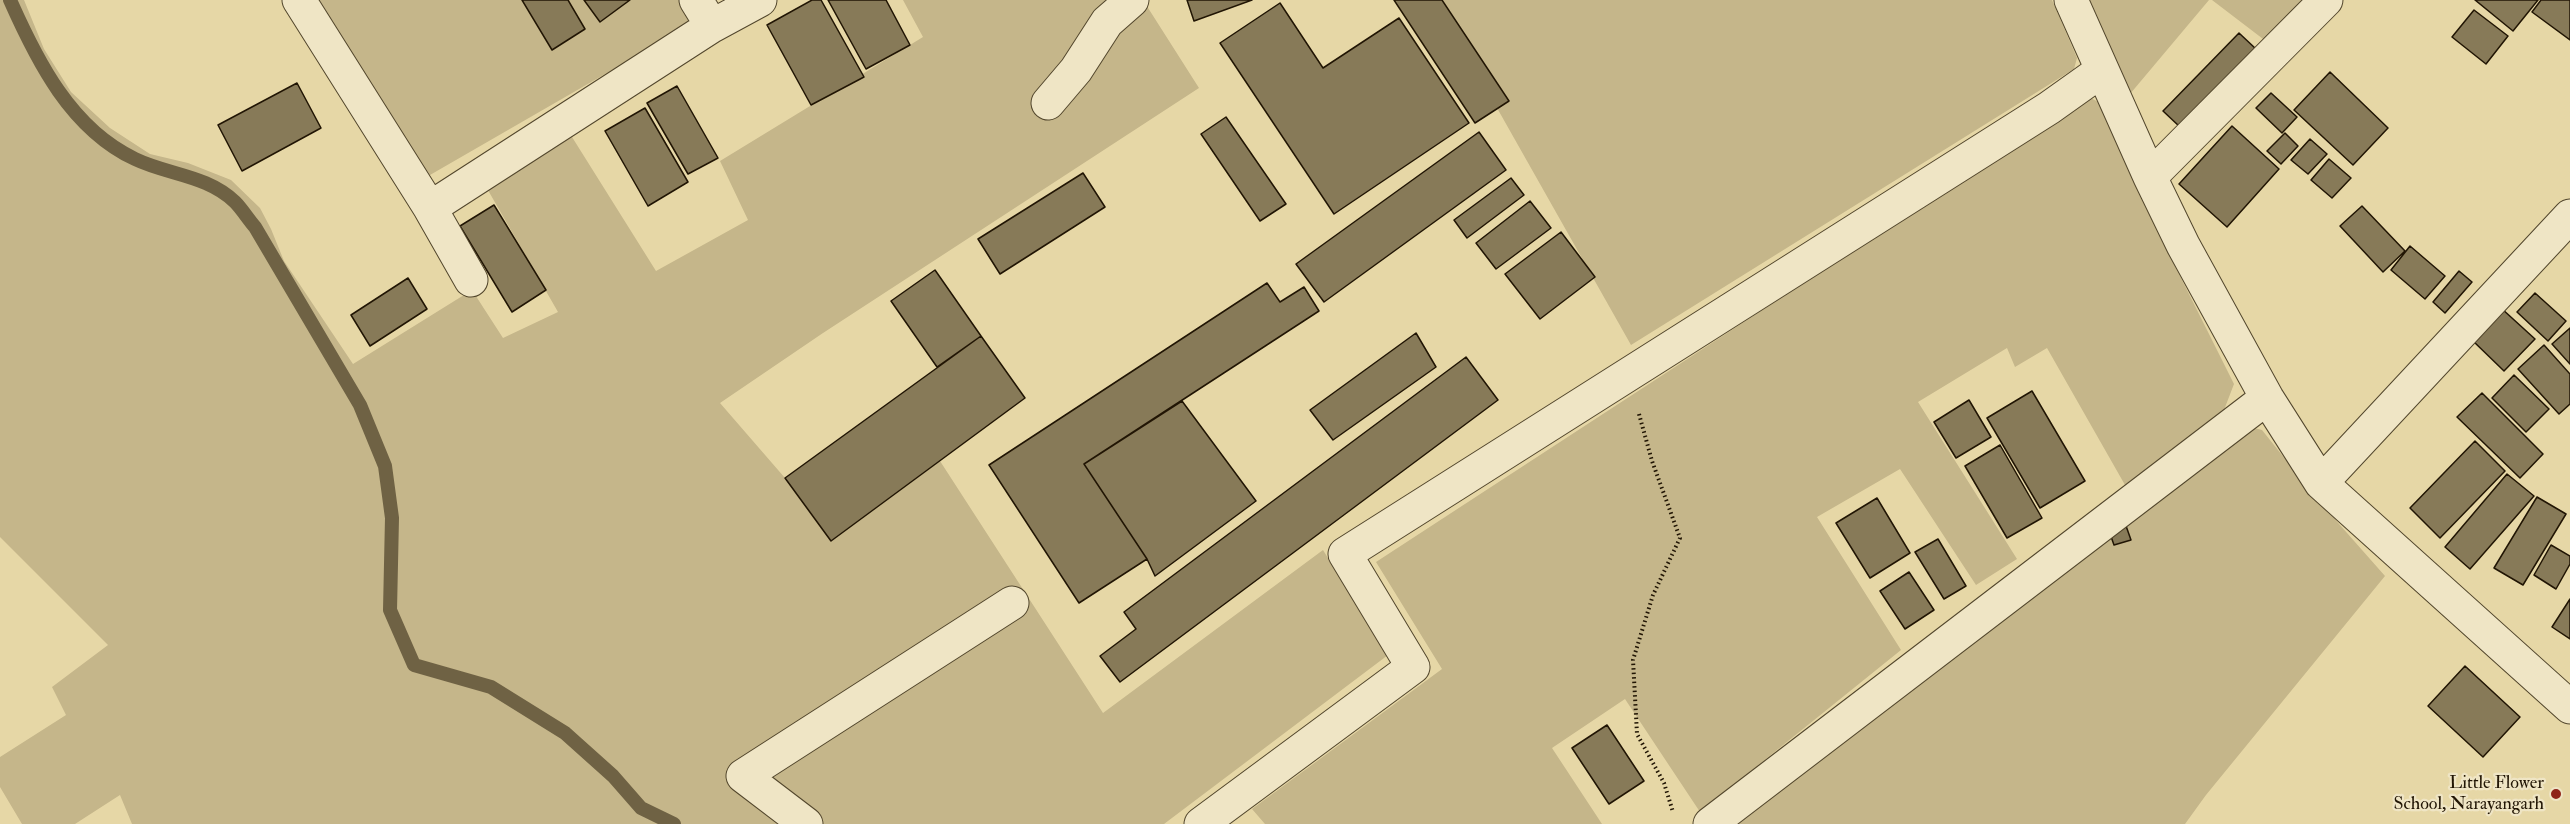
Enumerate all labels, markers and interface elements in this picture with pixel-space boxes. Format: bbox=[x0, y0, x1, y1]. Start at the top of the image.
place label: Little Flower School, Narayangarh bbox=[2393, 773, 2544, 816]
marker: Little Flower School, Narayangarh bbox=[2549, 787, 2563, 801]

